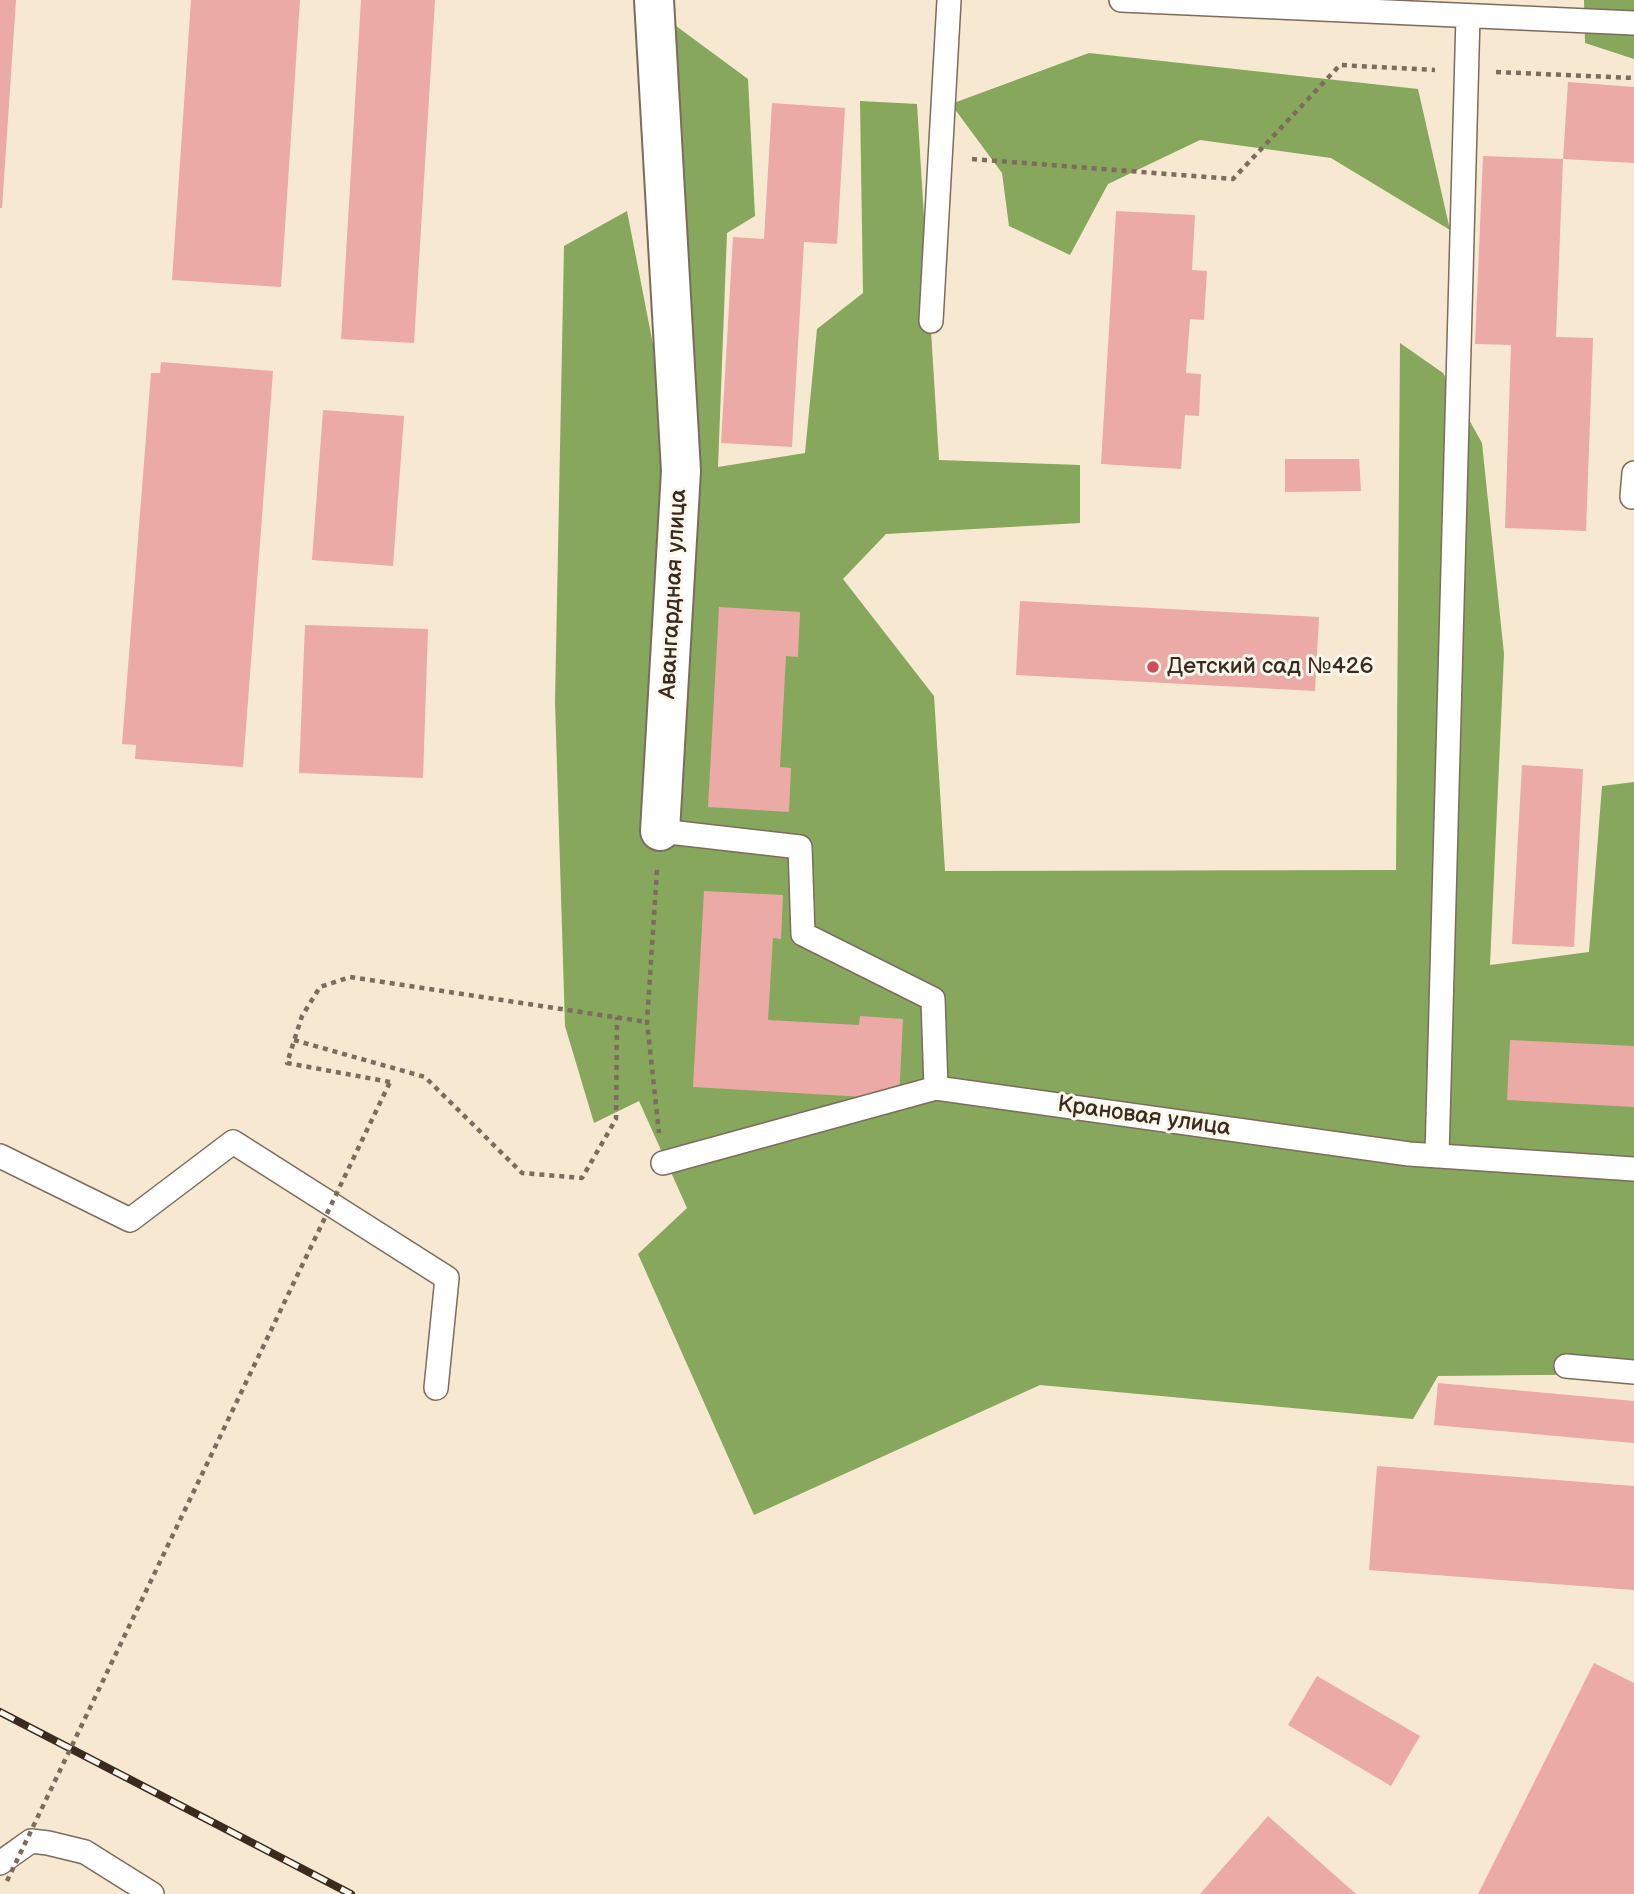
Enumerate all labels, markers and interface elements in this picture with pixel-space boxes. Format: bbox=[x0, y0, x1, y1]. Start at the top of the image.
street label: Авангардная улица bbox=[655, 488, 693, 700]
place label: Детский сад №426 bbox=[1167, 653, 1373, 681]
marker: Детский сад №426 bbox=[1145, 659, 1161, 675]
street label: Крановая улица bbox=[1056, 1091, 1232, 1143]

